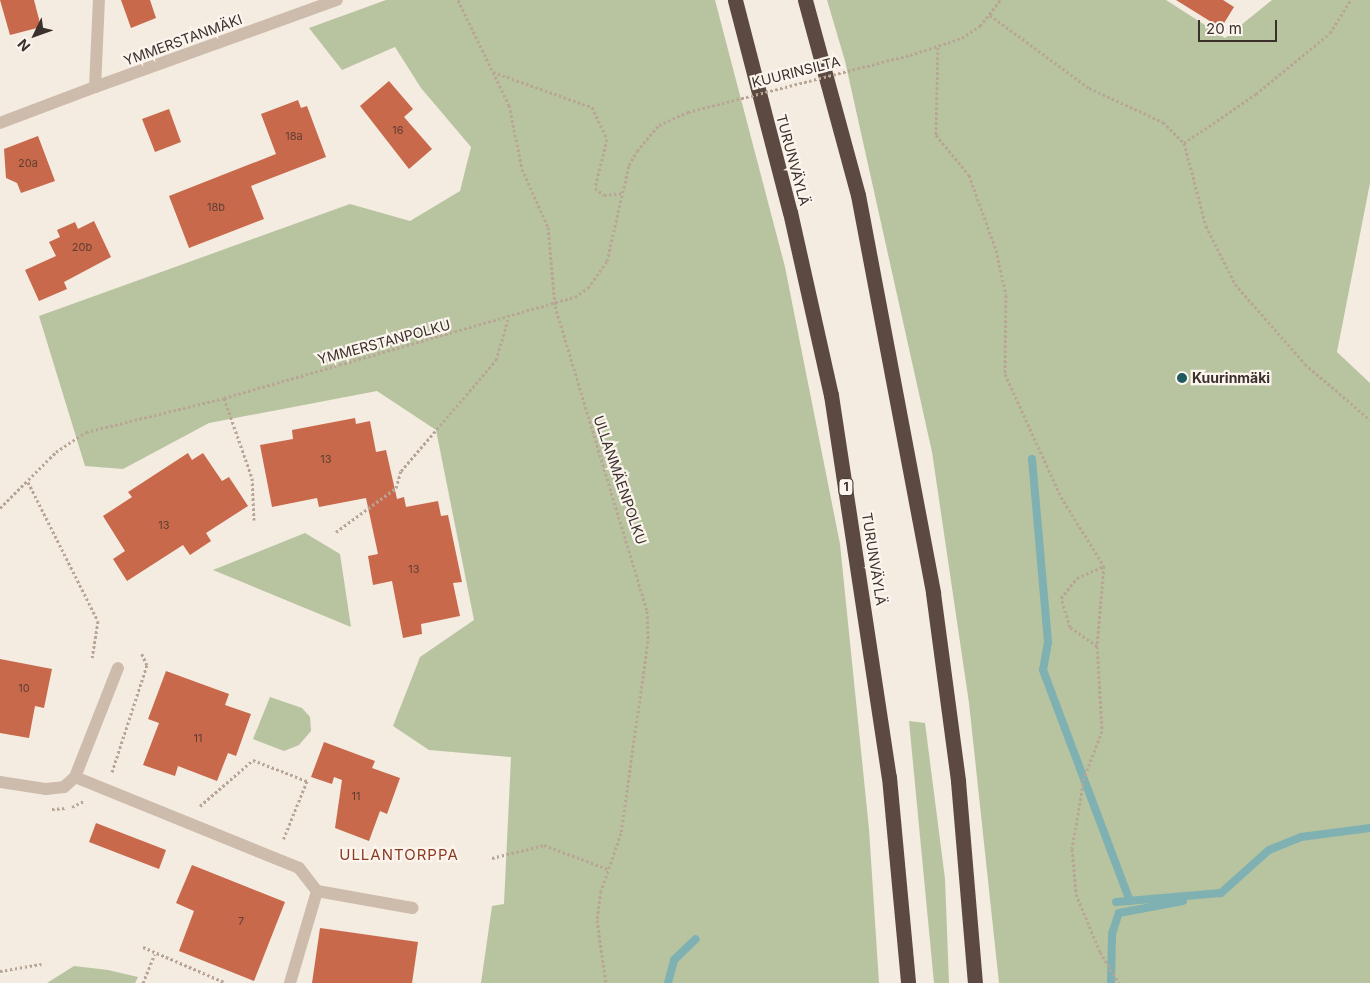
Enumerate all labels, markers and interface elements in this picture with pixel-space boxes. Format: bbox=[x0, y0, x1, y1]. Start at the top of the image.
north arrow bbox=[10, 10, 60, 60]
scale bar bbox=[1200, 10, 1279, 42]
street label: YMMERSTANMÄKI bbox=[122, 11, 244, 69]
text: 20 m bbox=[1206, 19, 1242, 38]
text: N bbox=[14, 36, 33, 55]
street label: KUURINSILTA bbox=[750, 53, 842, 91]
street label: TURUNVÄYLÄ bbox=[773, 113, 813, 207]
house number: 16 bbox=[392, 123, 404, 137]
house number: 18a bbox=[285, 129, 303, 143]
house number: 20a bbox=[18, 156, 38, 170]
house number: 18b bbox=[207, 200, 225, 214]
house number: 20b bbox=[72, 240, 92, 254]
street label: YMMERSTANPOLKU bbox=[316, 316, 452, 368]
place label: Kuurinmäki bbox=[1192, 370, 1270, 386]
marker: Kuurinmäki bbox=[1176, 372, 1188, 384]
street label: ULLANMÄENPOLKU bbox=[590, 413, 650, 547]
house number: 13 bbox=[320, 452, 332, 466]
road number: 1 bbox=[837, 478, 855, 497]
street label: TURUNVÄYLÄ bbox=[858, 511, 890, 607]
house number: 13 bbox=[158, 518, 170, 532]
house number: 13 bbox=[408, 562, 420, 576]
house number: 10 bbox=[18, 681, 30, 695]
house number: 11 bbox=[194, 731, 202, 745]
house number: 11 bbox=[352, 789, 360, 803]
district label: ULLANTORPPA bbox=[338, 846, 460, 864]
house number: 7 bbox=[238, 914, 244, 928]

